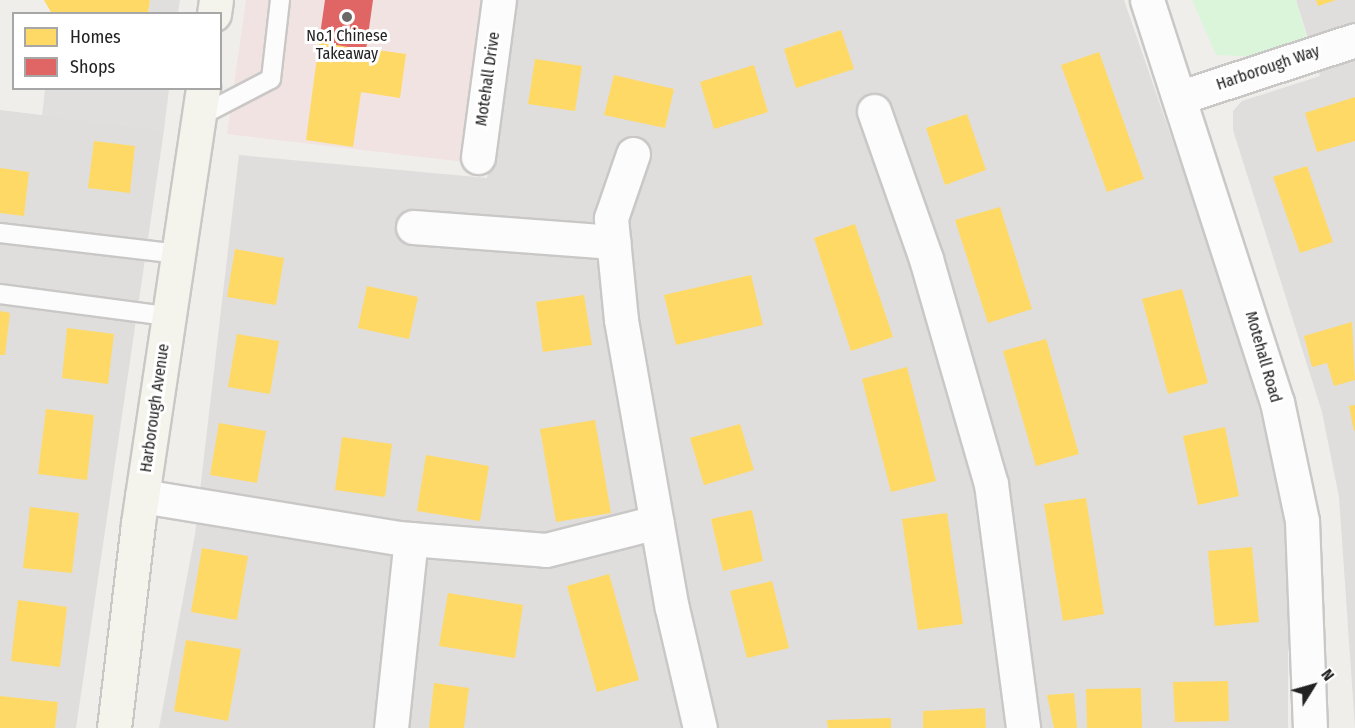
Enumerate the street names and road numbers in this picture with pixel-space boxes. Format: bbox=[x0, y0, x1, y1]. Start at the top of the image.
street label: Motehall Drive bbox=[472, 31, 504, 127]
street label: Harborough Way bbox=[1214, 41, 1322, 95]
street label: Motehall Road bbox=[1241, 309, 1285, 405]
street label: Harborough Avenue bbox=[136, 342, 174, 474]

